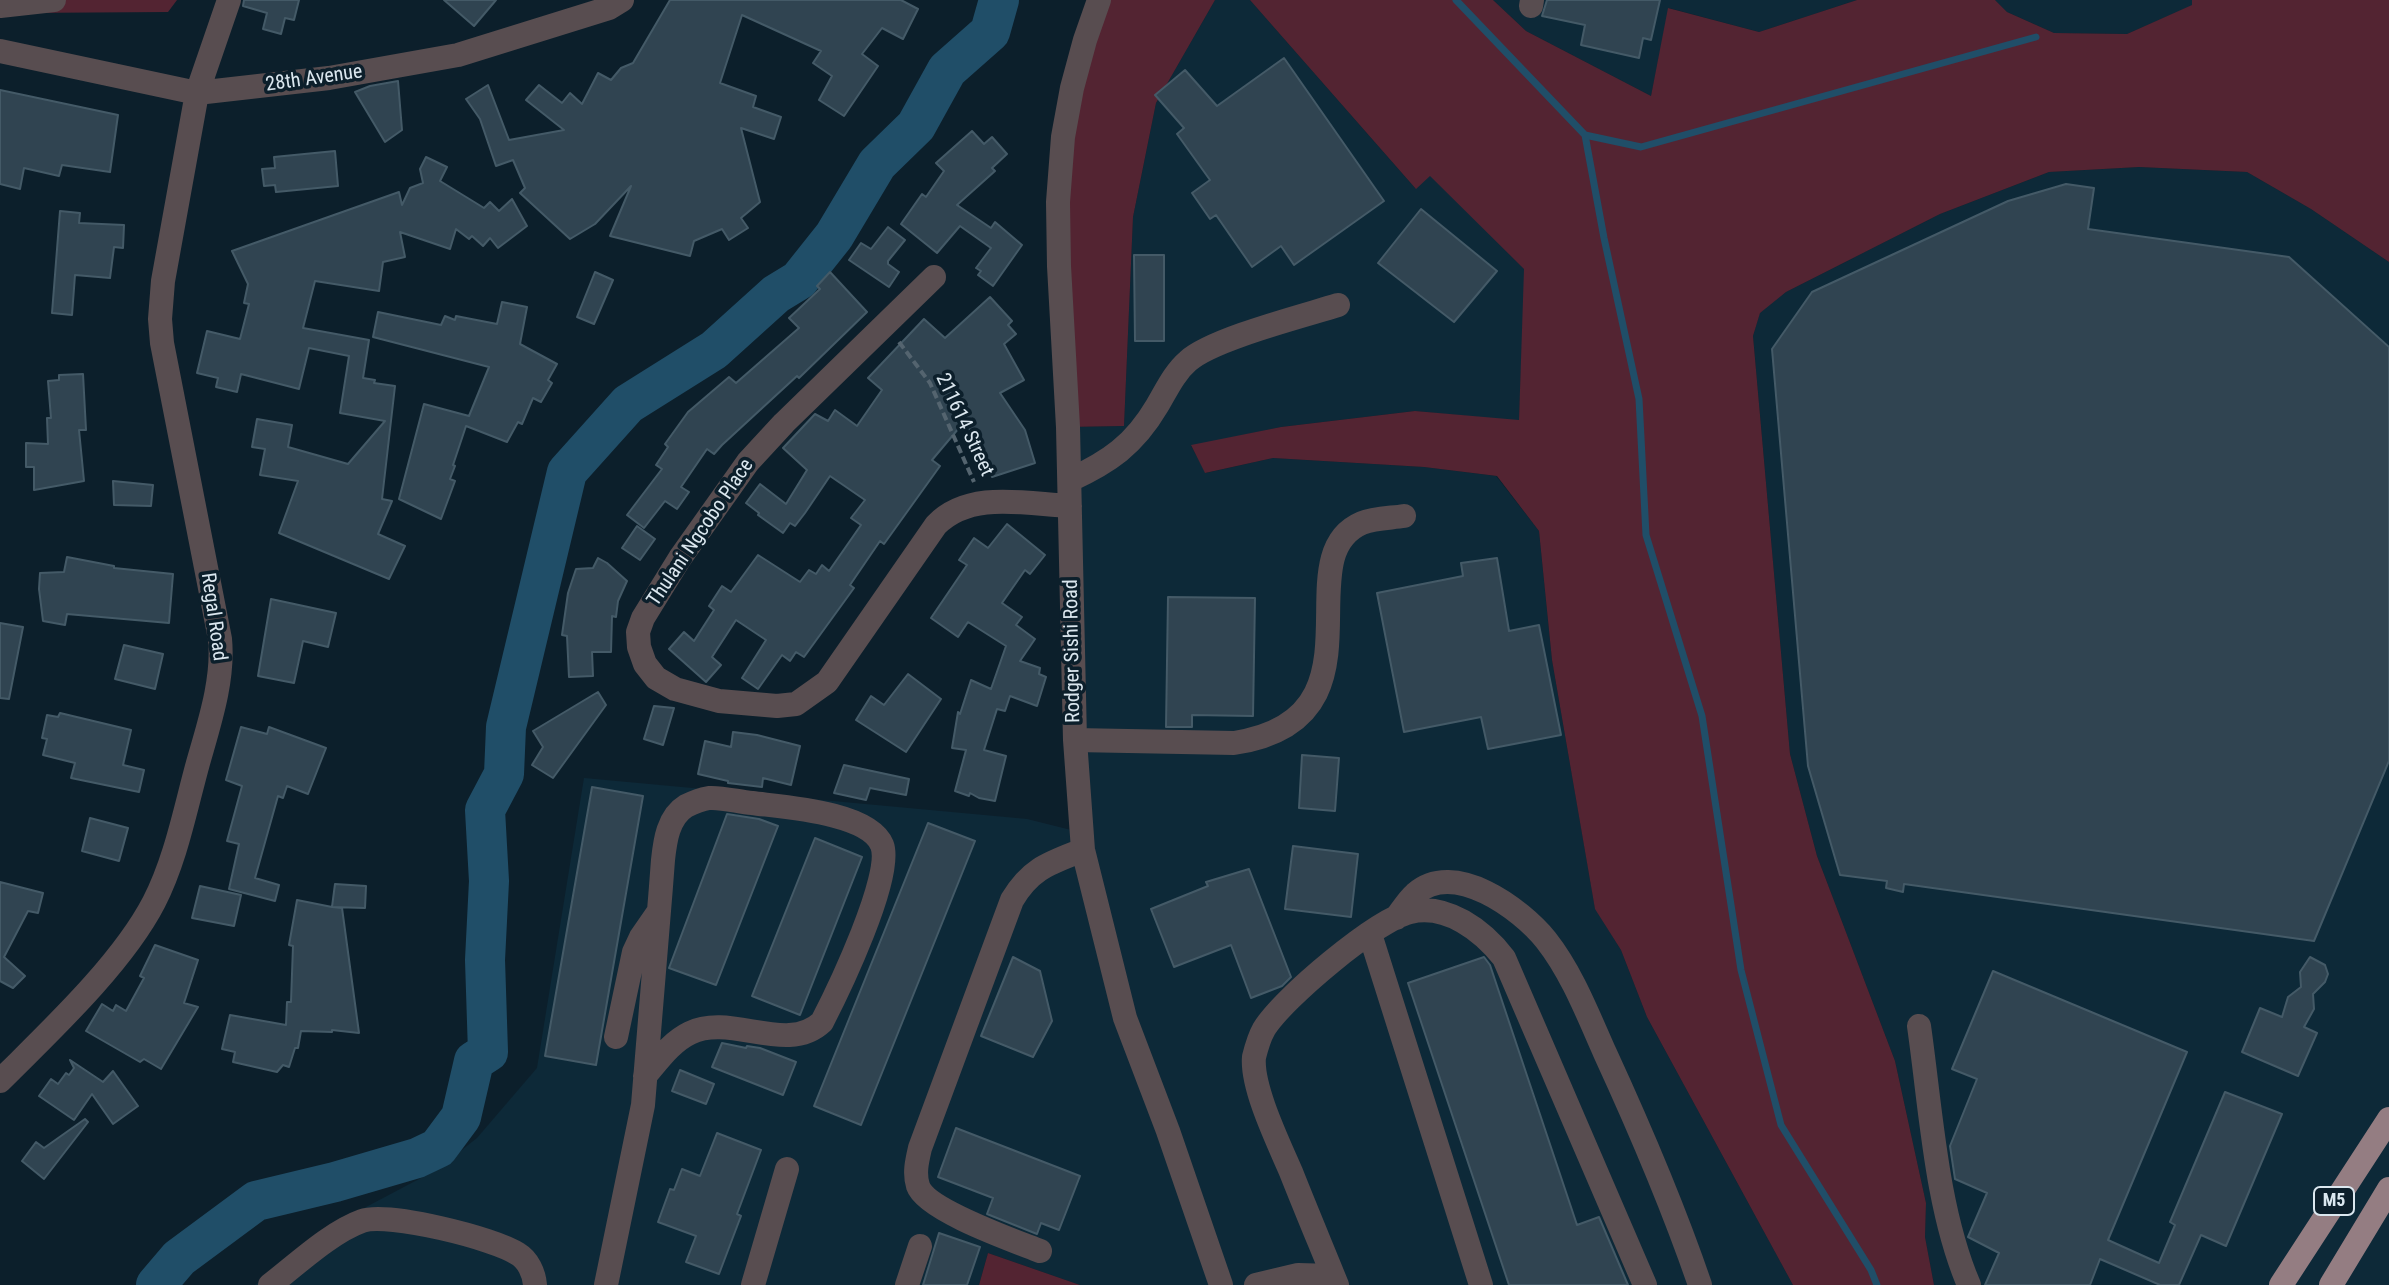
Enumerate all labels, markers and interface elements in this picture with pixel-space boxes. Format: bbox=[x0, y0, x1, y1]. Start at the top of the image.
street label: 28th Avenue bbox=[264, 60, 364, 98]
street label: 211614 Street bbox=[930, 370, 998, 480]
street label: Thulani Ngcobo Place bbox=[643, 455, 759, 611]
street label: Regal Road bbox=[195, 571, 231, 663]
street label: Rodger Sishi Road bbox=[1060, 579, 1086, 723]
road number: M5 bbox=[2314, 1187, 2354, 1215]

